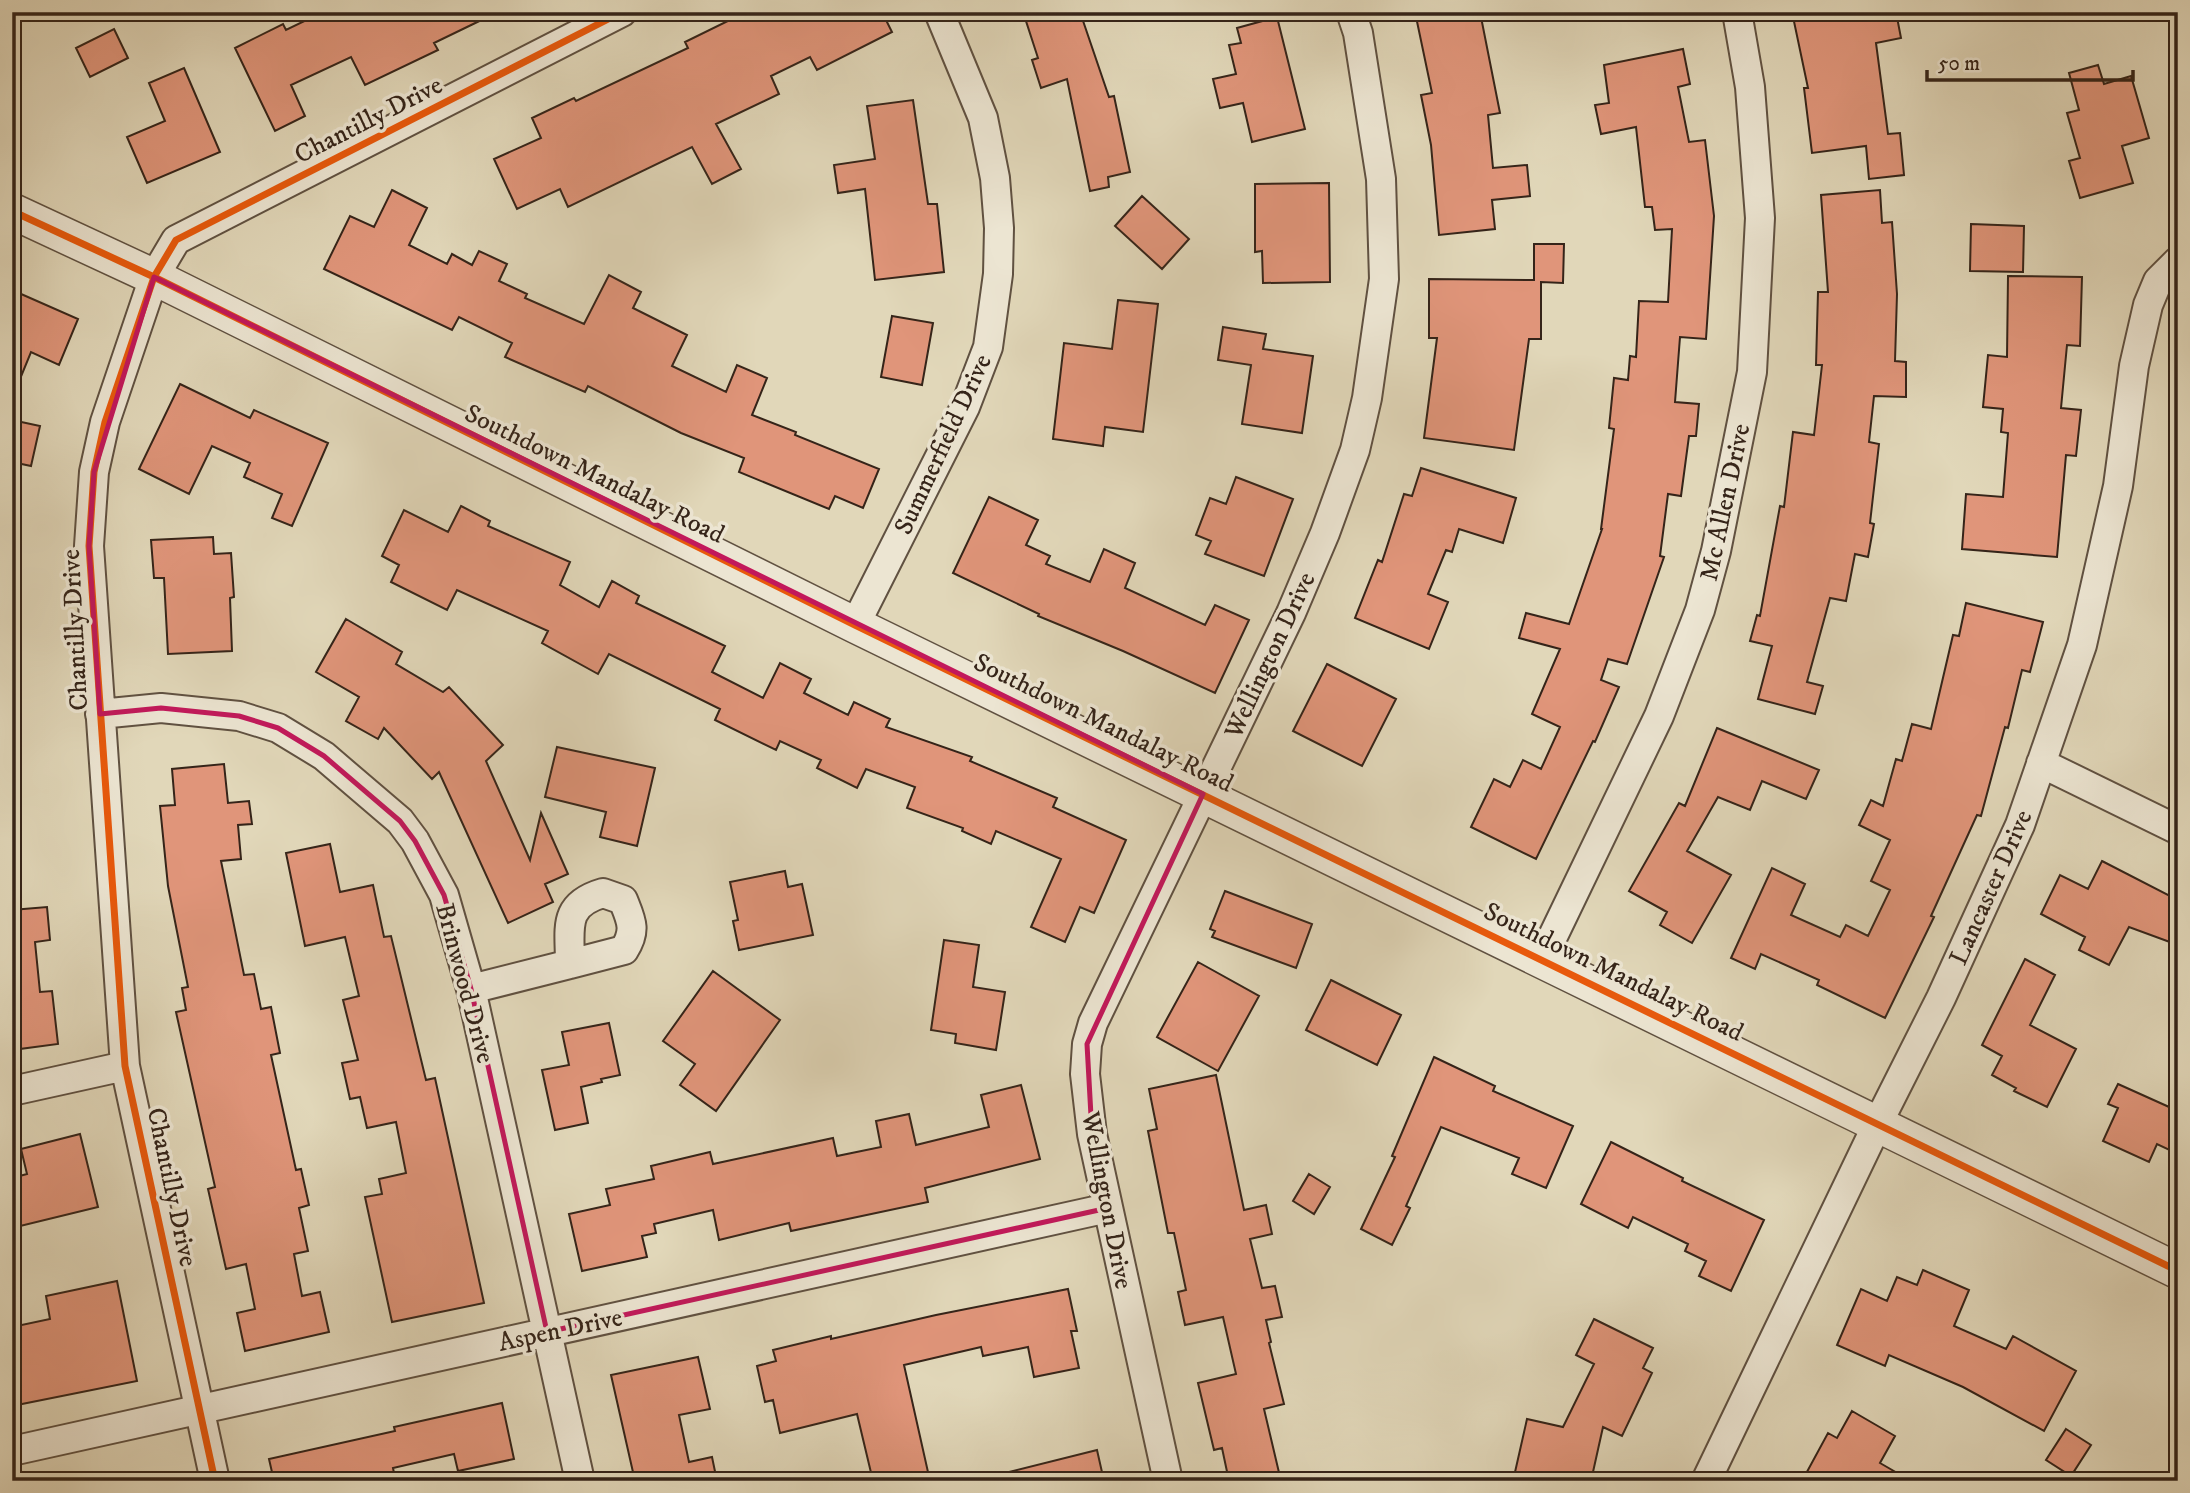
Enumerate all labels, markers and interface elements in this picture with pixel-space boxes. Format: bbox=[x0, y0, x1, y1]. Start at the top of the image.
scale bar bbox=[1927, 38, 2134, 82]
text: 50 m bbox=[1938, 51, 1980, 77]
street label: Chantilly Drive bbox=[289, 69, 448, 172]
street label: Summerfield Drive bbox=[887, 349, 1000, 540]
street label: Southdown Mandalay Road bbox=[459, 397, 730, 552]
street label: Mc Allen Drive bbox=[1693, 421, 1758, 584]
street label: Chantilly Drive bbox=[55, 548, 96, 711]
street label: Wellington Drive bbox=[1217, 567, 1323, 745]
street label: Southdown Mandalay Road bbox=[968, 646, 1239, 801]
street label: Lancaster Drive bbox=[1942, 805, 2040, 970]
street label: Southdown Mandalay Road bbox=[1478, 895, 1749, 1050]
street label: Brinwood Drive bbox=[427, 900, 502, 1067]
street label: Chantilly Drive bbox=[139, 1105, 204, 1270]
street label: Wellington Drive bbox=[1073, 1108, 1140, 1292]
street label: Aspen Drive bbox=[495, 1301, 625, 1360]

